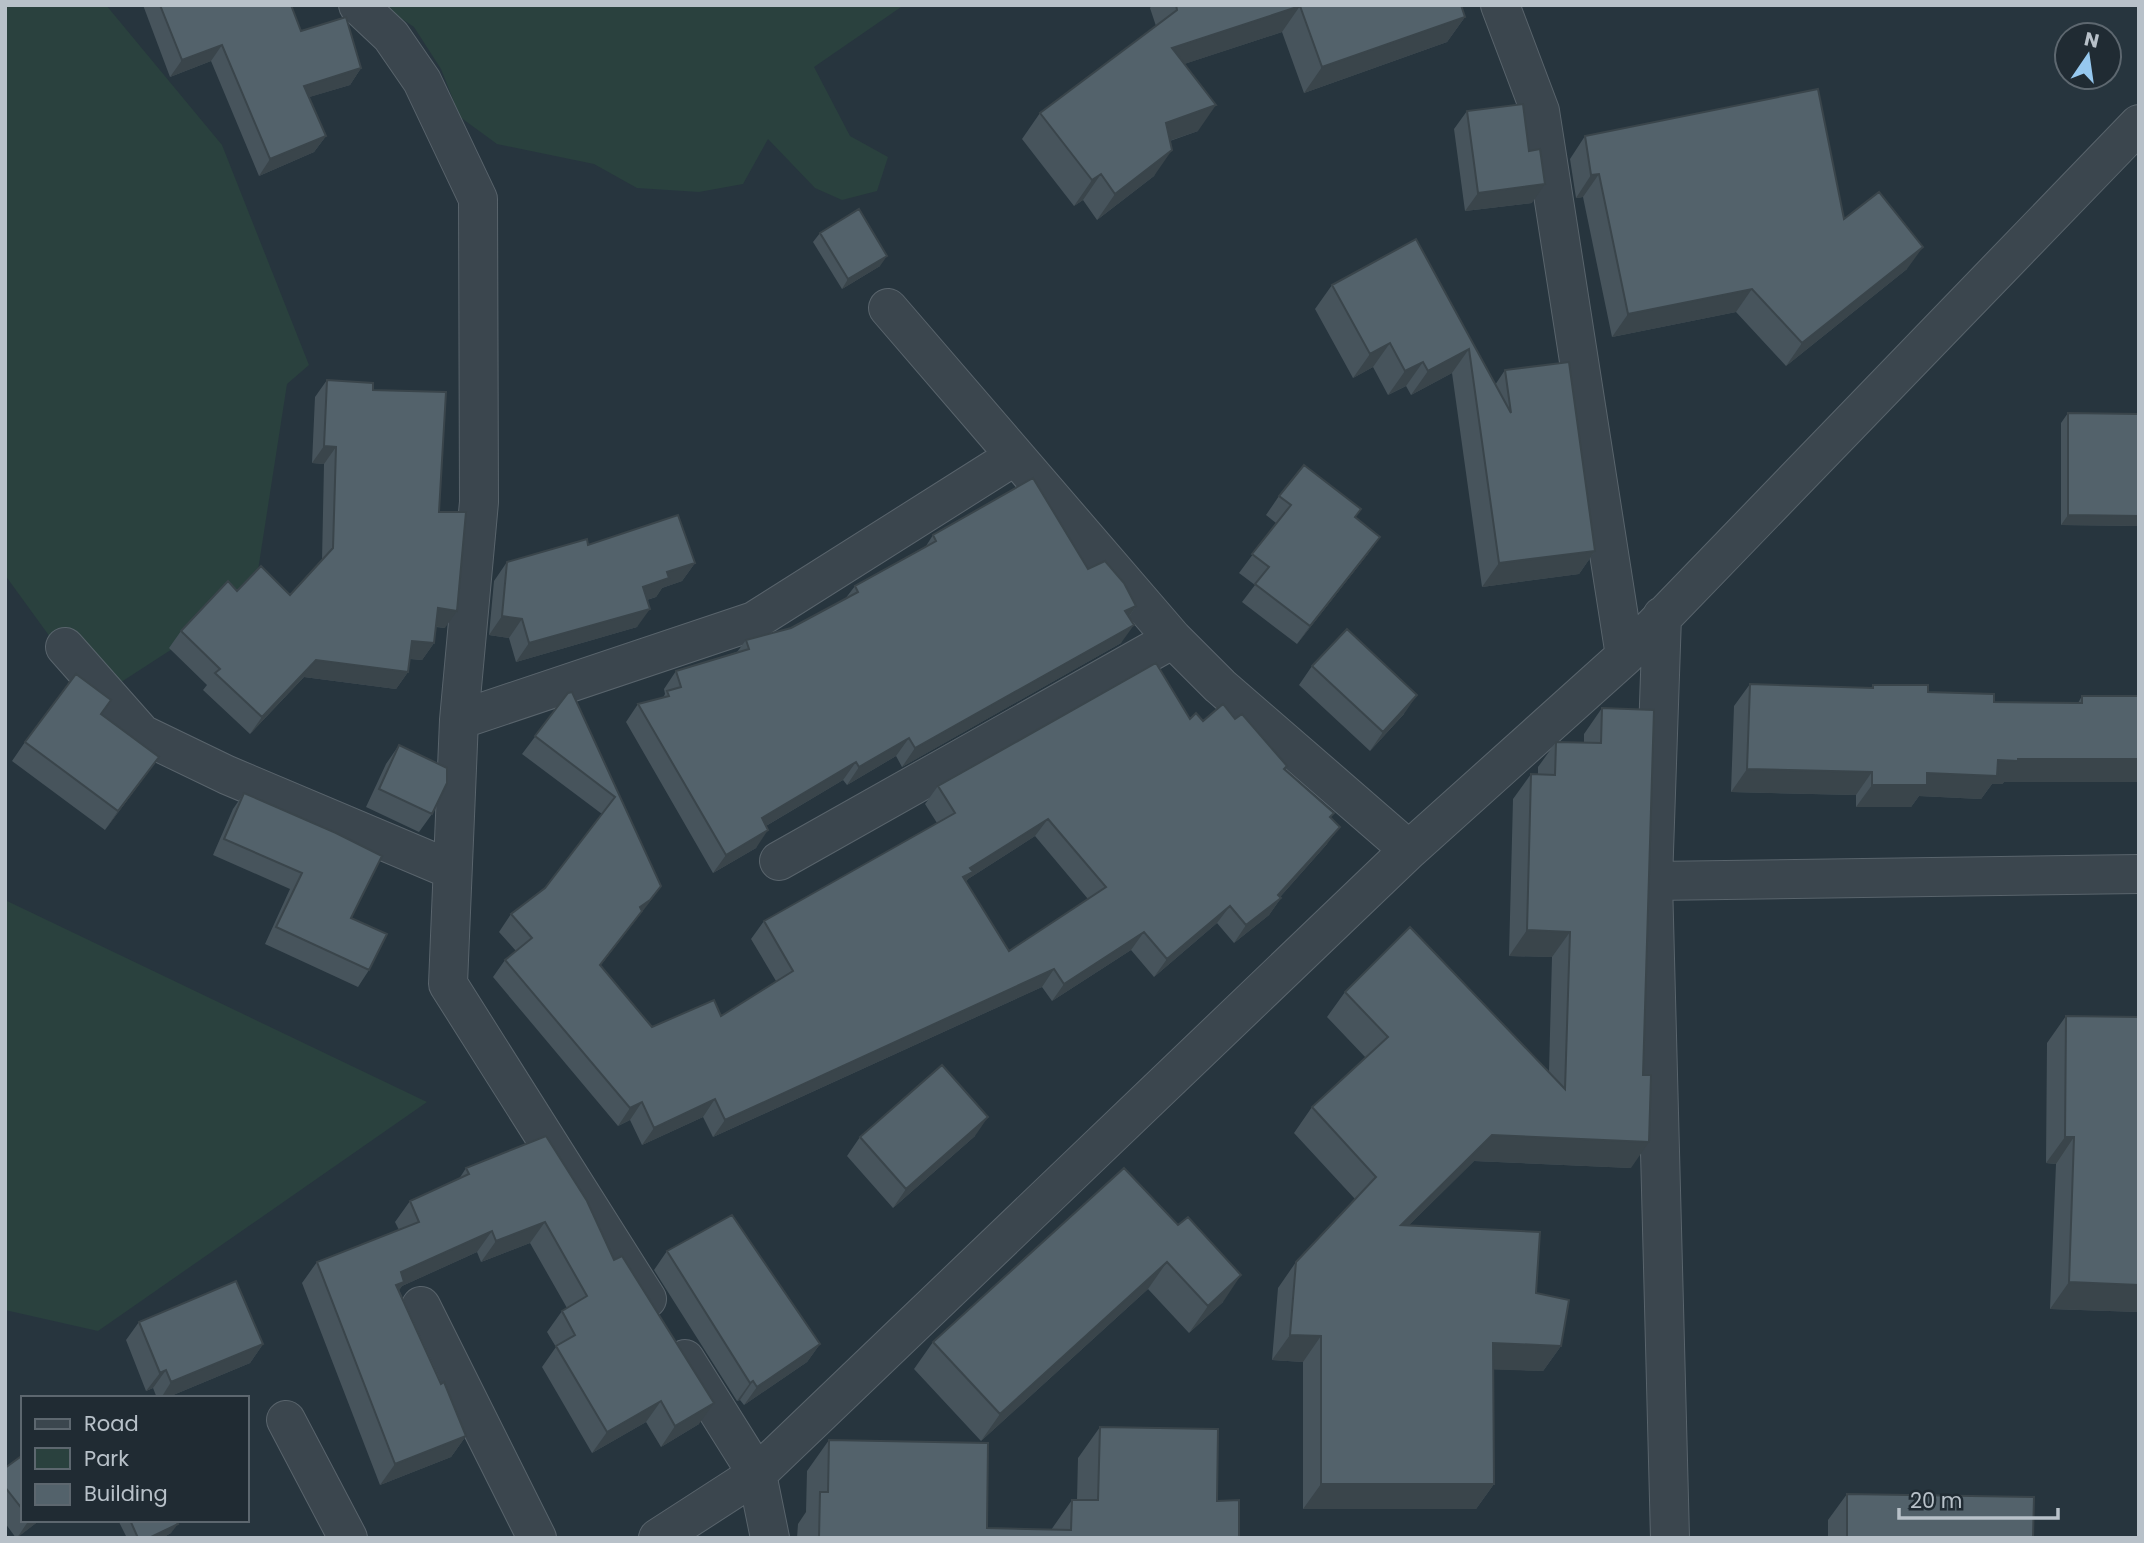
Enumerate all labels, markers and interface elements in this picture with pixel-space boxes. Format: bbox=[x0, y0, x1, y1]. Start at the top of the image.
north arrow bbox=[2053, 21, 2123, 91]
text: N bbox=[2082, 25, 2102, 55]
legend bbox=[21, 1396, 248, 1522]
text: Road bbox=[84, 1409, 139, 1438]
text: Park bbox=[84, 1444, 129, 1473]
scale bar bbox=[1899, 1476, 2058, 1520]
text: Building bbox=[84, 1479, 168, 1508]
text: 20 m bbox=[1910, 1486, 1963, 1515]

